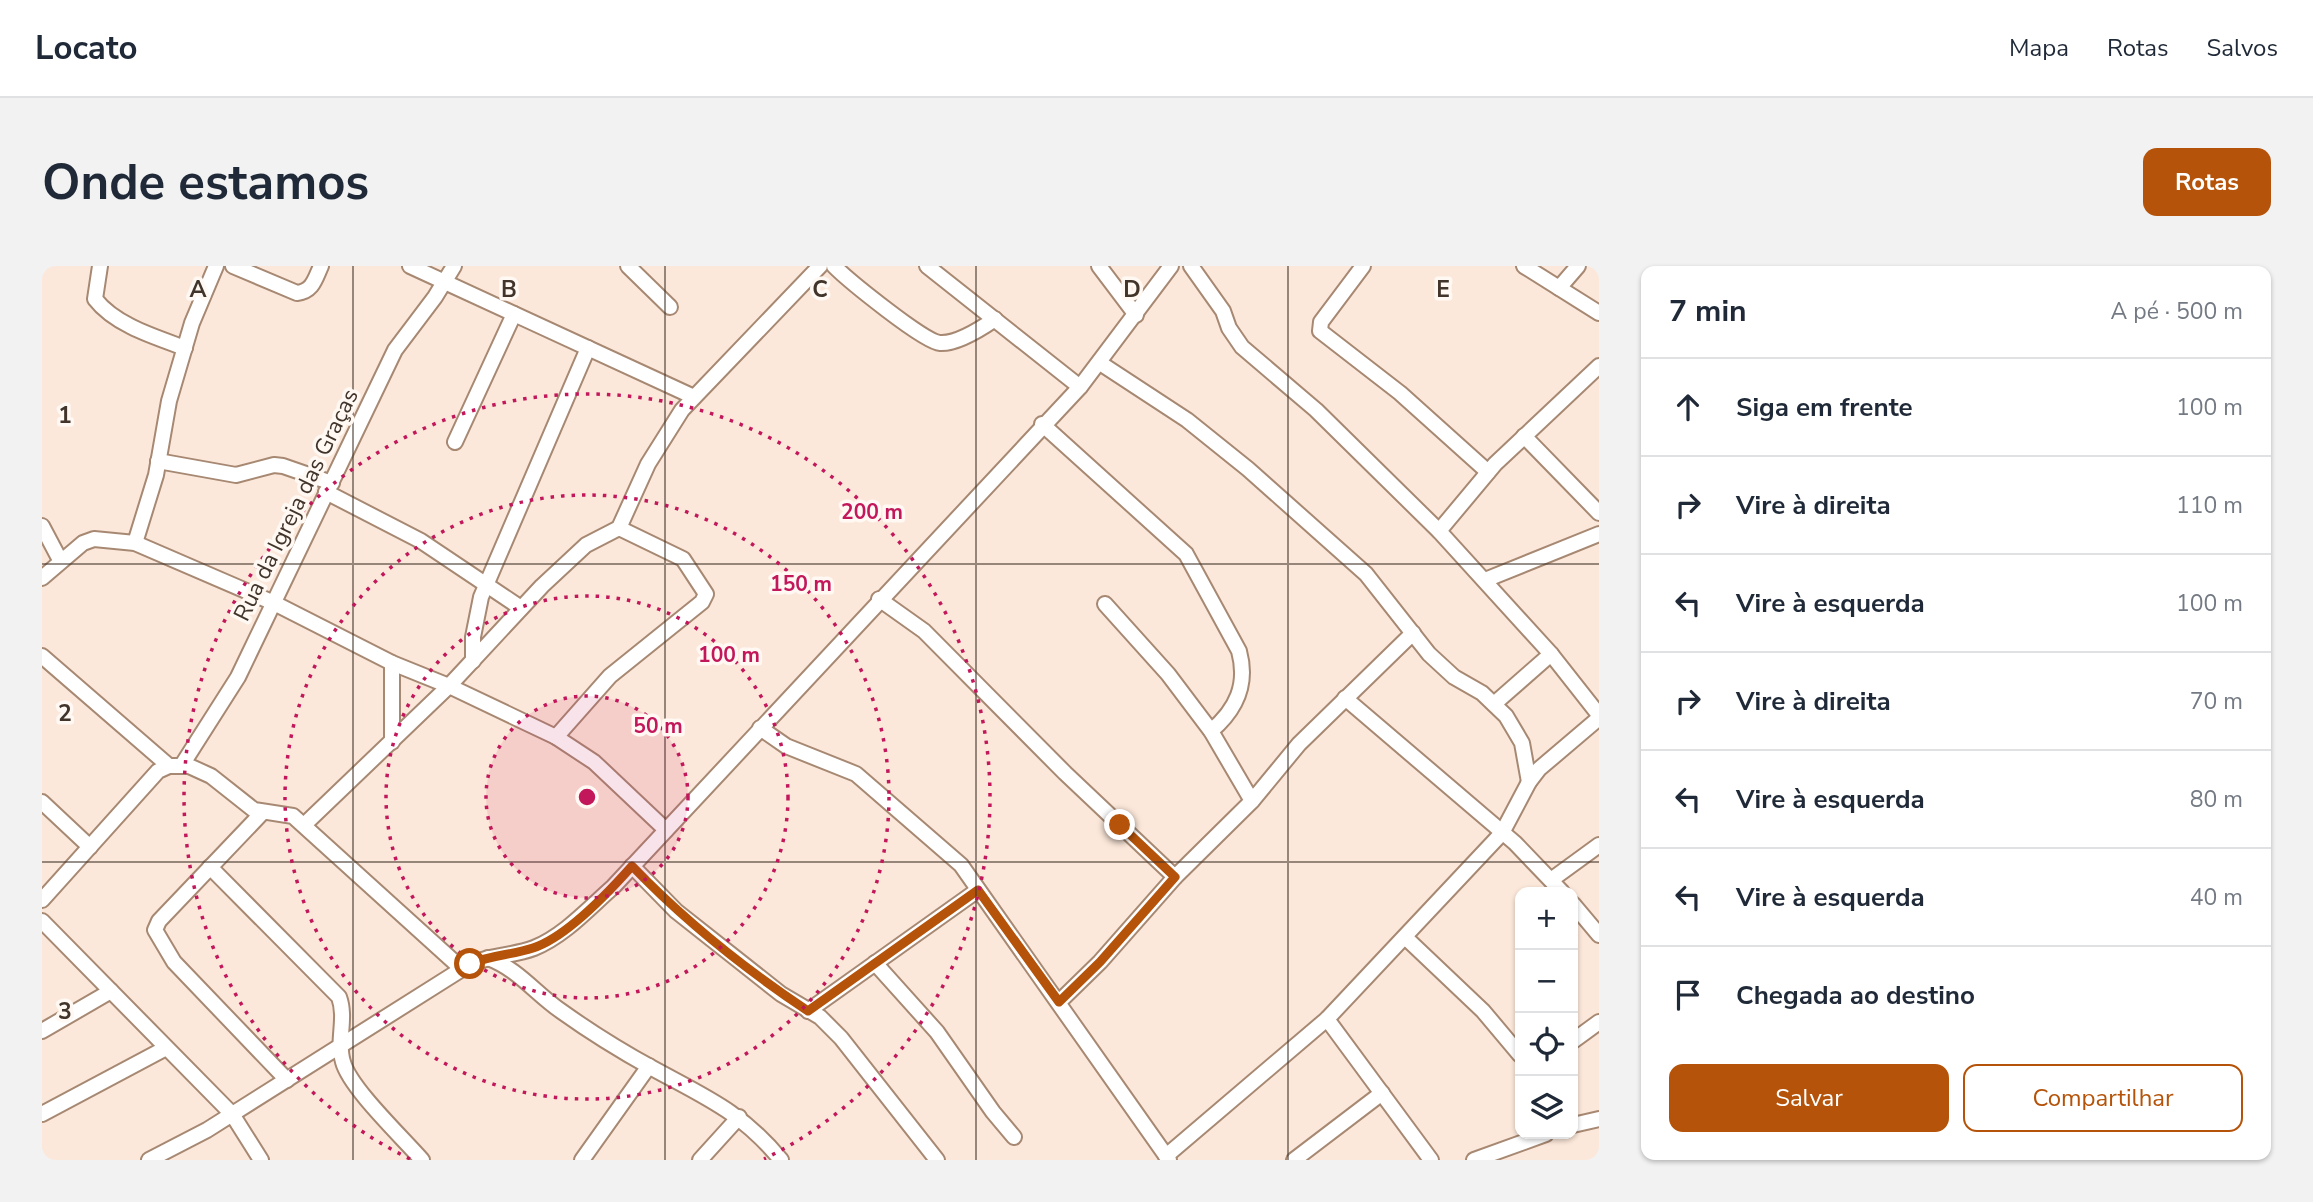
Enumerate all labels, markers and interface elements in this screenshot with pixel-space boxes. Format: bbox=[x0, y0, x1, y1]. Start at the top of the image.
text: Locato bbox=[35, 26, 137, 71]
text: Mapa bbox=[2009, 32, 2069, 64]
text: Rotas bbox=[2107, 32, 2169, 64]
text: Salvos bbox=[2207, 32, 2278, 64]
button: Rotas bbox=[2143, 148, 2271, 216]
text: Onde estamos bbox=[42, 149, 369, 216]
text: A bbox=[189, 274, 207, 305]
text: B bbox=[501, 274, 517, 305]
text: C bbox=[812, 274, 828, 305]
text: D bbox=[1123, 274, 1141, 305]
text: E bbox=[1436, 274, 1450, 305]
text: 7 min bbox=[1669, 291, 1747, 332]
text: A pé · 500 m bbox=[2111, 296, 2243, 327]
street label: Rua da Igreja das Graças bbox=[226, 384, 366, 626]
icon: ahead bbox=[1669, 388, 1707, 426]
text: Siga em frente bbox=[1736, 390, 1913, 425]
text: 100 m bbox=[2176, 392, 2243, 423]
text: 1 bbox=[58, 400, 72, 431]
icon: right bbox=[1669, 486, 1707, 524]
text: Vire à direita bbox=[1736, 488, 1891, 523]
text: 110 m bbox=[2176, 490, 2243, 521]
text: 200 m bbox=[841, 498, 903, 526]
text: 150 m bbox=[770, 570, 832, 598]
icon: left bbox=[1669, 584, 1707, 622]
text: Vire à esquerda bbox=[1736, 586, 1925, 621]
text: 100 m bbox=[2176, 588, 2243, 619]
text: 100 m bbox=[698, 641, 760, 669]
icon: right bbox=[1669, 682, 1707, 720]
text: Vire à direita bbox=[1736, 684, 1891, 719]
text: 70 m bbox=[2190, 686, 2243, 717]
text: 2 bbox=[58, 698, 72, 729]
text: 50 m bbox=[633, 712, 683, 740]
icon: left bbox=[1669, 780, 1707, 818]
text: Vire à esquerda bbox=[1736, 782, 1925, 817]
text: 80 m bbox=[2190, 784, 2243, 815]
centre of rings bbox=[575, 785, 599, 809]
route end bbox=[1104, 809, 1135, 840]
icon: left bbox=[1669, 878, 1707, 916]
text: Vire à esquerda bbox=[1736, 880, 1925, 915]
text: 40 m bbox=[2190, 882, 2243, 913]
map controls bbox=[1515, 887, 1578, 1139]
button: + bbox=[1515, 887, 1578, 950]
route start bbox=[454, 948, 485, 979]
button: − bbox=[1515, 950, 1578, 1013]
icon: arrive bbox=[1669, 976, 1707, 1014]
text: Chegada ao destino bbox=[1736, 978, 1975, 1013]
text: 3 bbox=[58, 996, 72, 1027]
button: locate bbox=[1515, 1013, 1578, 1076]
button: Salvar bbox=[1669, 1064, 1949, 1132]
button: Compartilhar bbox=[1963, 1064, 2243, 1132]
button: layers bbox=[1515, 1076, 1578, 1139]

